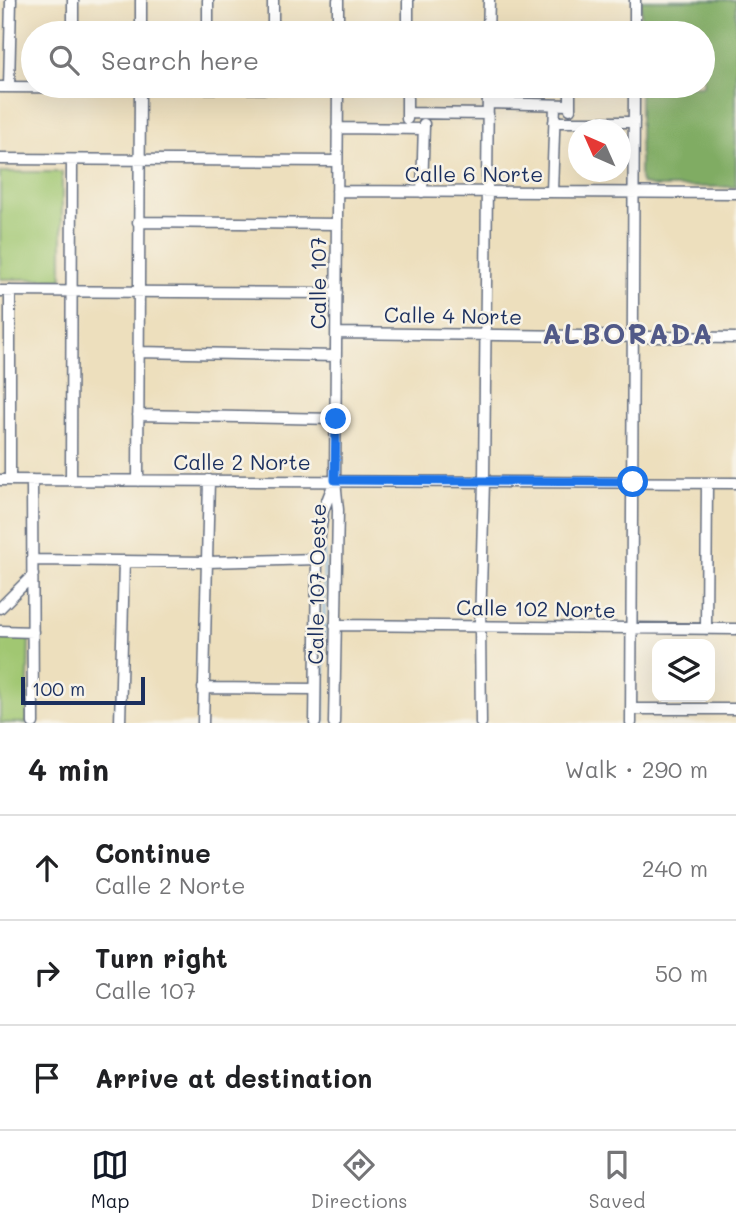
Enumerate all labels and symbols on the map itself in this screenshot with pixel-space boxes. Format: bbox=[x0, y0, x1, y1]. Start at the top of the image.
north arrow bbox=[568, 119, 631, 182]
street label: Calle 6 Norte bbox=[405, 160, 543, 187]
street label: Calle 107 bbox=[304, 237, 331, 329]
street label: Calle 4 Norte bbox=[384, 300, 522, 330]
district label: ALBORADA bbox=[542, 315, 714, 351]
route end bbox=[320, 403, 351, 434]
street label: Calle 2 Norte bbox=[173, 448, 311, 475]
route start bbox=[617, 466, 648, 497]
street label: Calle 107 Oeste bbox=[301, 503, 331, 665]
street label: Calle 102 Norte bbox=[456, 593, 616, 623]
scale bar bbox=[21, 674, 145, 706]

